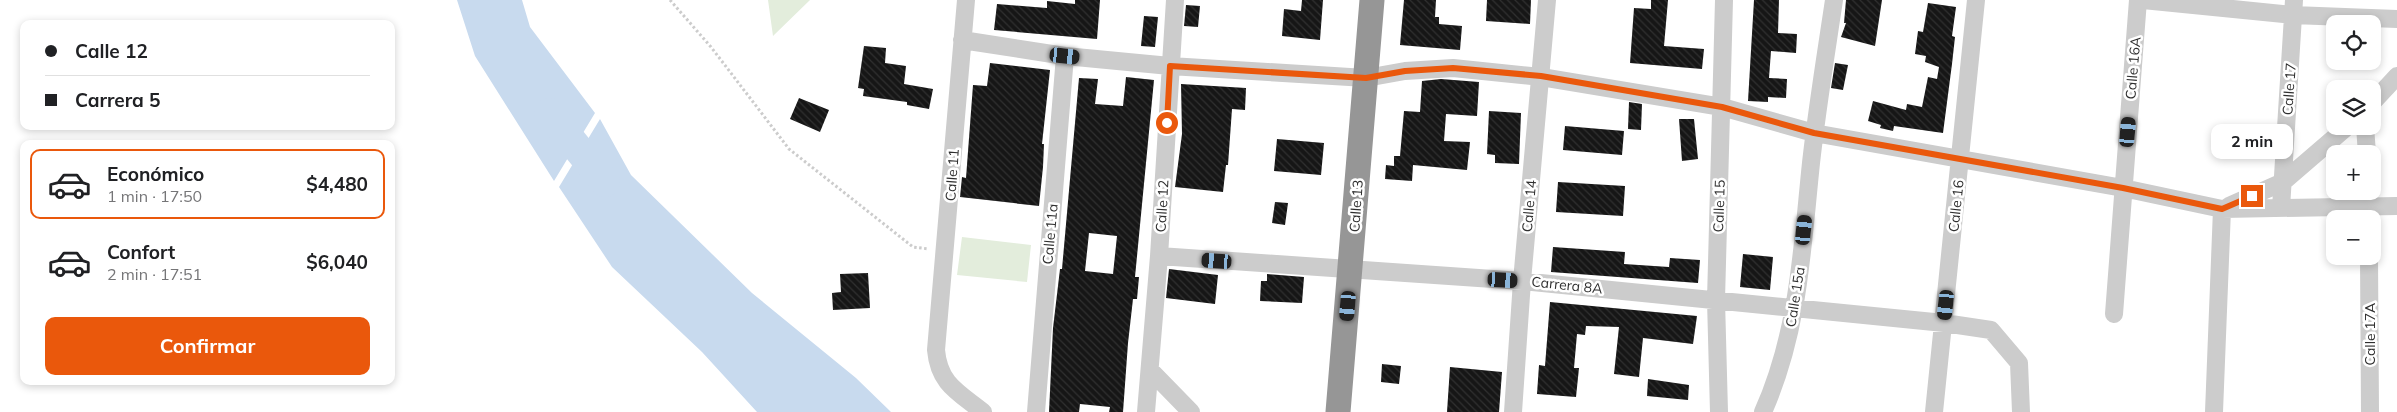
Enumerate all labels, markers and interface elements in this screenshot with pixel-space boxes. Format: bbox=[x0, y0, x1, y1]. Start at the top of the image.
map controls bbox=[2326, 15, 2381, 265]
button: locate bbox=[2326, 15, 2381, 70]
street label: Calle 16A bbox=[2121, 35, 2145, 100]
text: Calle 12 bbox=[75, 39, 148, 63]
car bbox=[1049, 47, 1080, 65]
street label: Calle 17 bbox=[2278, 62, 2300, 116]
button: layers bbox=[2326, 80, 2381, 135]
text: Carrera 5 bbox=[75, 88, 160, 112]
route start bbox=[1156, 112, 1178, 134]
car bbox=[2119, 116, 2136, 148]
callout: 2 min bbox=[2211, 124, 2293, 158]
text: 2 min bbox=[2231, 131, 2273, 151]
button: + bbox=[2326, 145, 2381, 200]
street label: Calle 11 bbox=[941, 148, 963, 202]
icon: car bbox=[47, 162, 92, 207]
text: Económico bbox=[107, 162, 204, 186]
text: $4,480 bbox=[306, 172, 368, 196]
street label: Calle 14 bbox=[1518, 178, 1540, 233]
street label: Calle 12 bbox=[1152, 179, 1172, 233]
street label: Calle 13 bbox=[1345, 179, 1367, 233]
street label: Calle 15 bbox=[1709, 179, 1729, 233]
street label: Calle 16 bbox=[1944, 179, 1968, 233]
route end bbox=[2241, 185, 2263, 207]
text: 1 min · 17:50 bbox=[107, 186, 202, 206]
street label: Calle 11a bbox=[1038, 203, 1062, 265]
button: − bbox=[2326, 210, 2381, 265]
car bbox=[1794, 214, 1813, 246]
icon: car bbox=[47, 240, 92, 285]
text: Confort bbox=[107, 240, 175, 264]
text: $6,040 bbox=[306, 250, 368, 274]
car bbox=[1201, 252, 1232, 270]
text: 2 min · 17:51 bbox=[107, 264, 202, 284]
street label: Calle 15a bbox=[1781, 266, 1809, 328]
car bbox=[1487, 272, 1518, 288]
street label: Carrera 8A bbox=[1531, 272, 1604, 298]
car bbox=[1936, 289, 1955, 321]
car bbox=[1339, 290, 1356, 322]
street label: Calle 17A bbox=[2361, 302, 2379, 365]
button: Confirmar bbox=[45, 317, 370, 375]

